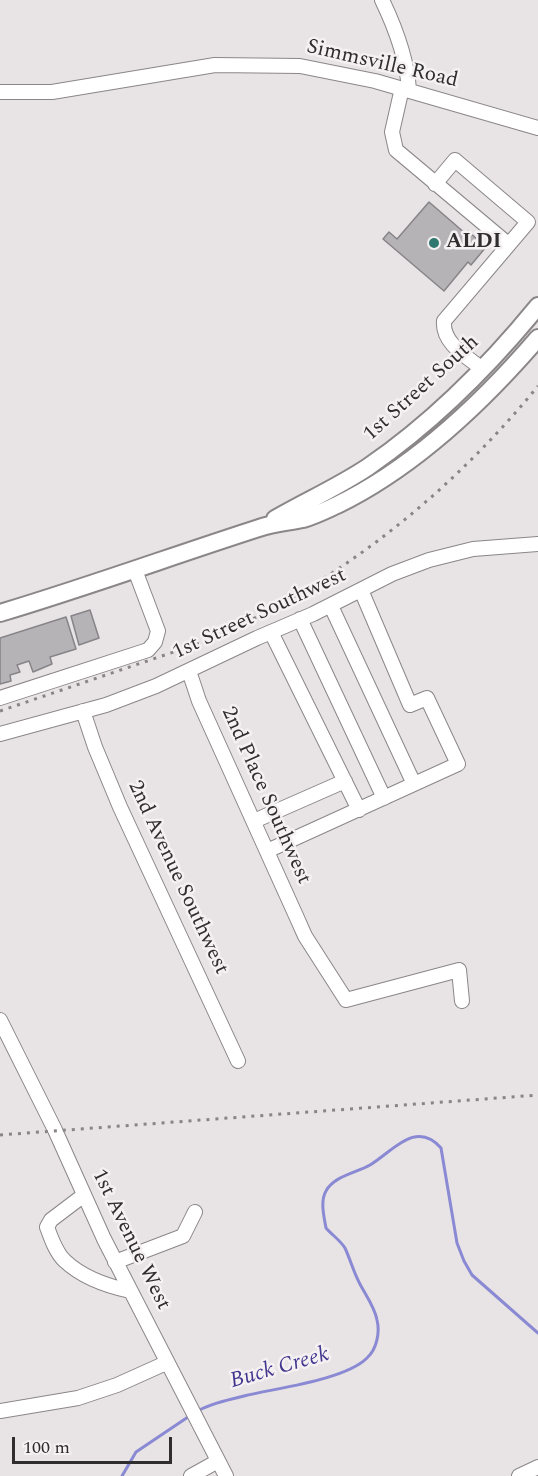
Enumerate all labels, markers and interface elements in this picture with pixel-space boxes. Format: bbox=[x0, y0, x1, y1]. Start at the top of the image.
street label: Simmsville Road bbox=[304, 35, 460, 95]
place label: ALDI bbox=[446, 230, 501, 256]
marker: ALDI bbox=[427, 236, 441, 250]
street label: 1st Street South bbox=[359, 331, 485, 447]
street label: 1st Street Southwest bbox=[169, 564, 351, 666]
street label: 2nd Place Southwest bbox=[215, 703, 315, 889]
street label: 2nd Avenue Southwest bbox=[121, 777, 233, 979]
street label: 1st Avenue West bbox=[85, 1166, 175, 1314]
water label: Buck Creek bbox=[227, 1342, 333, 1396]
scale bar bbox=[15, 1425, 176, 1463]
text: 100 m bbox=[23, 1434, 70, 1461]

